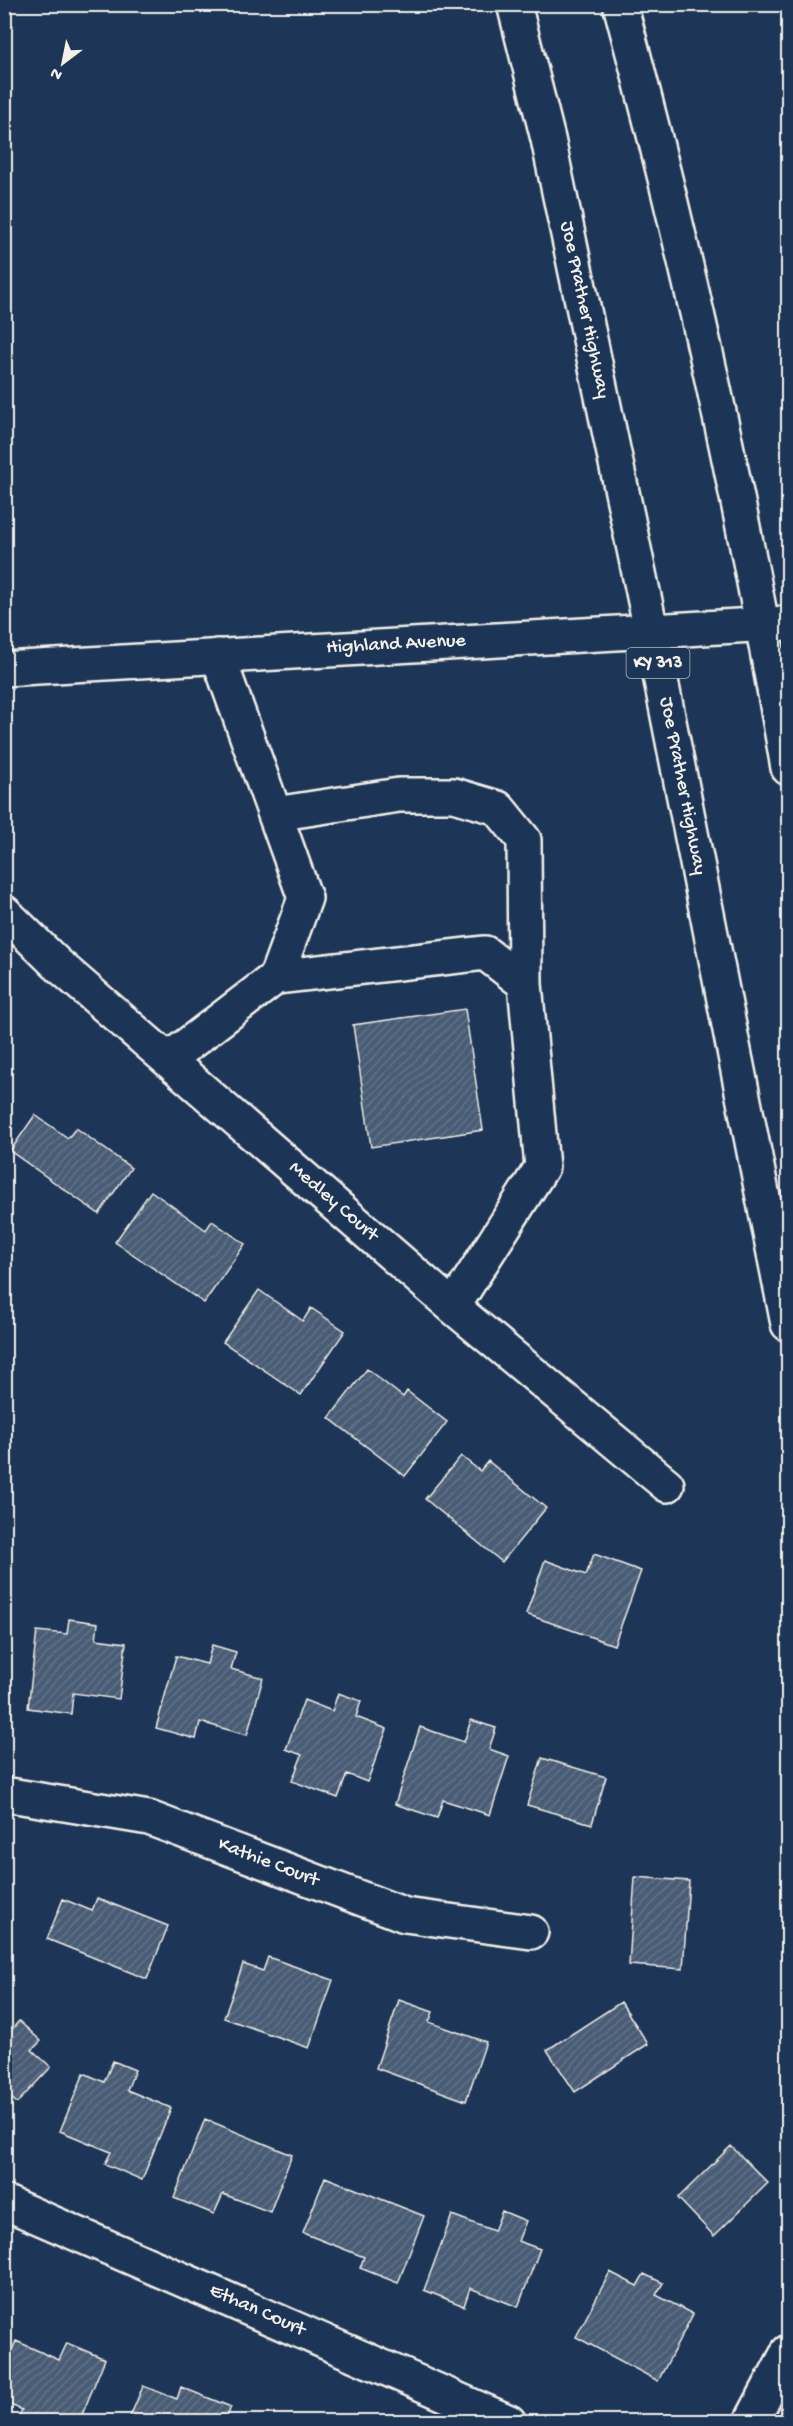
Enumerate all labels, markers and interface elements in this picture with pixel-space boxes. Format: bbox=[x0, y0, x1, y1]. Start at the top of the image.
north arrow bbox=[33, 33, 93, 93]
text: N bbox=[47, 62, 66, 84]
street label: Joe Prather Highway bbox=[554, 219, 614, 401]
street label: Highland Avenue bbox=[326, 630, 467, 660]
road number: KY 313 bbox=[626, 648, 690, 678]
street label: Joe Prather Highway bbox=[653, 695, 711, 877]
street label: Medley Court bbox=[284, 1157, 384, 1248]
street label: Kathie Court bbox=[214, 1833, 323, 1893]
street label: Ethan Court bbox=[205, 2280, 310, 2343]

